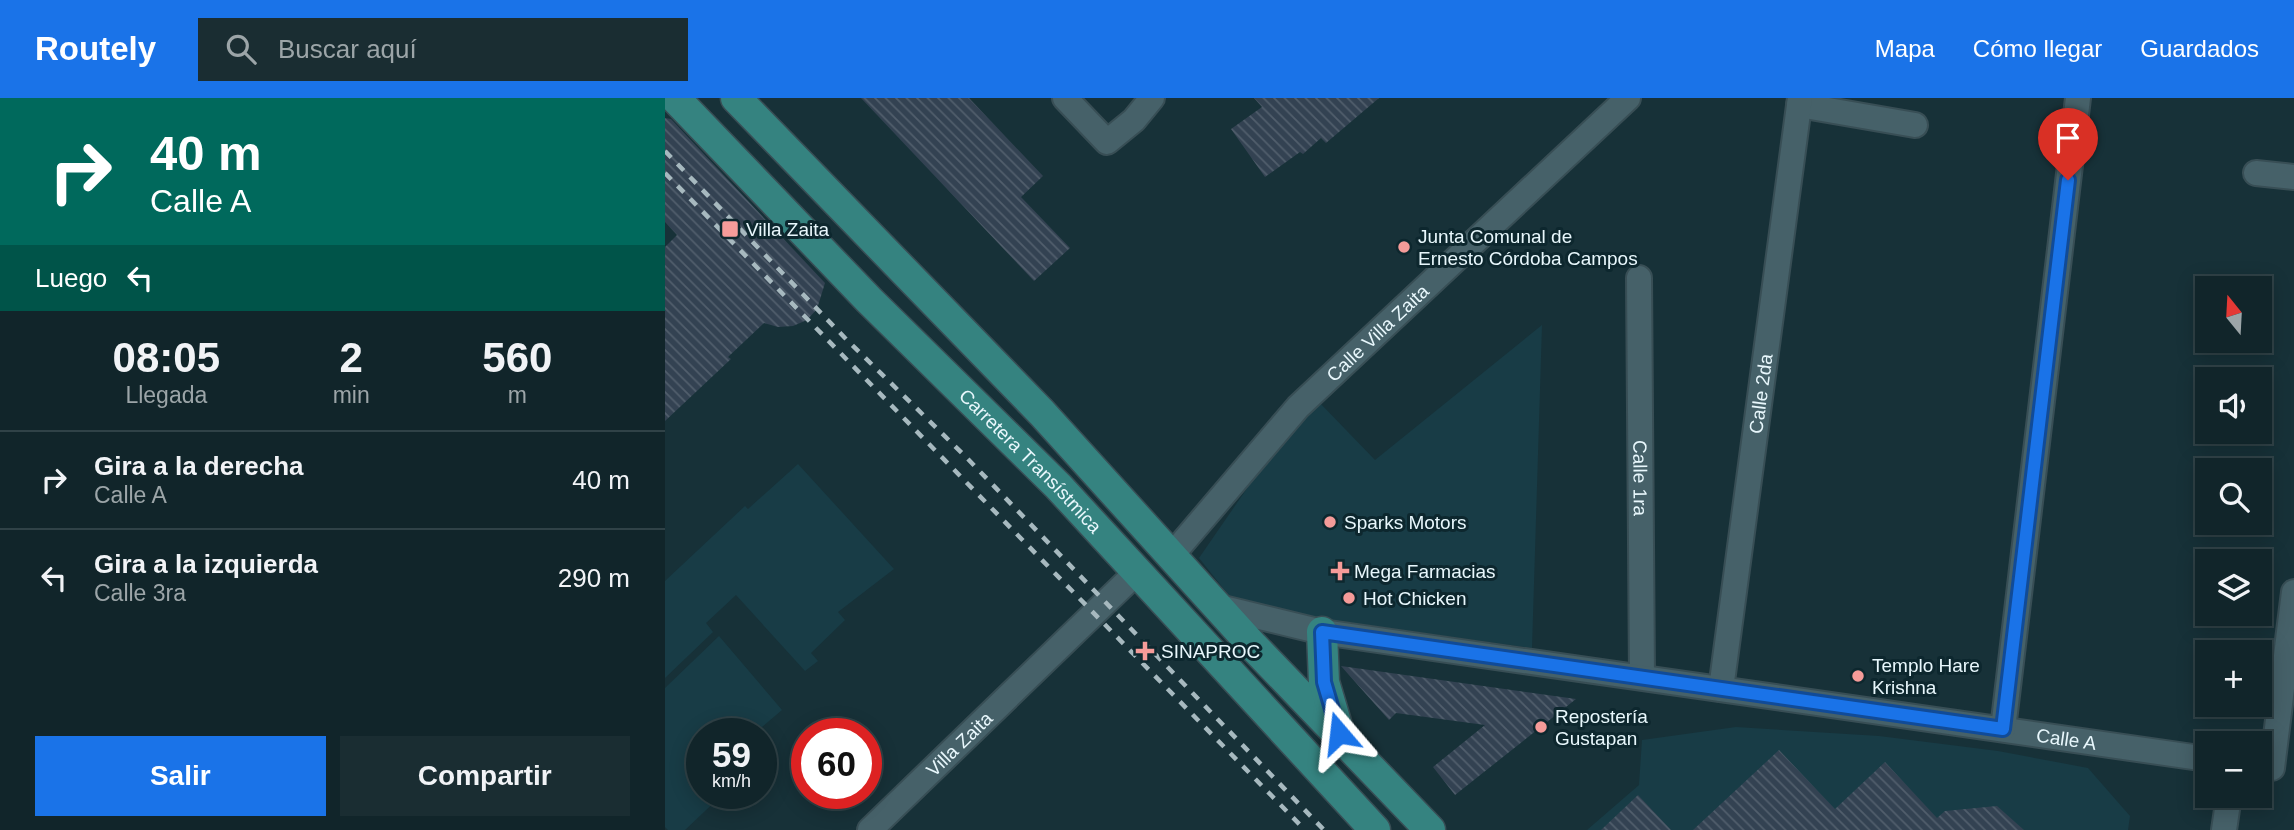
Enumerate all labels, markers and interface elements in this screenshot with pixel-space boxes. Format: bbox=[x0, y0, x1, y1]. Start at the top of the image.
search box bbox=[198, 18, 688, 81]
text: Routely bbox=[35, 30, 156, 67]
icon: search bbox=[222, 30, 260, 68]
text: Buscar aquí bbox=[278, 34, 417, 64]
text: Mapa bbox=[1875, 35, 1935, 62]
text: Cómo llegar bbox=[1973, 35, 2102, 62]
text: Guardados bbox=[2140, 35, 2259, 62]
pin bbox=[2038, 108, 2098, 180]
icon: arrive bbox=[2049, 119, 2087, 157]
icon: right bbox=[35, 126, 126, 217]
text: 40 m bbox=[150, 126, 262, 180]
text: Calle A bbox=[150, 183, 251, 219]
marker: Villa Zaita bbox=[720, 219, 740, 239]
place label: Villa Zaita bbox=[746, 219, 830, 240]
place label: Junta Comunal de Ernesto Córdoba Campos bbox=[1418, 226, 1638, 269]
marker: Junta Comunal de Ernesto Córdoba Campos bbox=[1396, 239, 1412, 255]
icon: left bbox=[121, 259, 159, 297]
text: Luego bbox=[35, 263, 107, 293]
north arrow bbox=[2195, 276, 2271, 354]
map controls bbox=[2195, 276, 2272, 808]
street label: Calle Villa Zaita bbox=[1322, 280, 1433, 385]
text: 08:05 bbox=[113, 334, 220, 381]
text: 2 bbox=[339, 334, 363, 381]
text: 560 bbox=[482, 334, 552, 381]
street label: Calle 2da bbox=[1745, 352, 1776, 435]
button: sound bbox=[2195, 367, 2272, 444]
text: Llegada bbox=[125, 382, 207, 408]
text: min bbox=[333, 382, 370, 408]
text: m bbox=[508, 382, 527, 408]
street label: Carretera Transístmica bbox=[955, 385, 1106, 537]
street label: Calle 1ra bbox=[1630, 440, 1651, 517]
text: Gira a la derecha bbox=[94, 451, 304, 481]
button: search bbox=[2195, 458, 2272, 535]
icon: right bbox=[35, 461, 73, 499]
text: 40 m bbox=[572, 465, 630, 495]
text: Calle A bbox=[94, 482, 167, 508]
place label: Sparks Motors bbox=[1344, 512, 1466, 533]
marker: Sparks Motors bbox=[1322, 514, 1338, 530]
text: Gira a la izquierda bbox=[94, 549, 318, 579]
button: layers bbox=[2195, 549, 2272, 626]
icon: left bbox=[35, 559, 73, 597]
place label: Mega Farmacias bbox=[1354, 561, 1496, 582]
text: 290 m bbox=[558, 563, 630, 593]
marker: Mega Farmacias bbox=[1332, 563, 1348, 579]
text: Calle 3ra bbox=[94, 580, 186, 606]
place label: Hot Chicken bbox=[1363, 588, 1467, 609]
marker: Hot Chicken bbox=[1341, 590, 1357, 606]
button: + bbox=[2195, 640, 2272, 717]
marker: SINAPROC bbox=[1135, 641, 1155, 661]
place label: SINAPROC bbox=[1161, 641, 1260, 662]
place label: Templo Hare Krishna bbox=[1872, 655, 1980, 698]
marker: Templo Hare Krishna bbox=[1850, 668, 1866, 684]
position arrow bbox=[1302, 696, 1376, 770]
place label: Repostería Gustapan bbox=[1555, 706, 1648, 749]
street label: Villa Zaita bbox=[922, 707, 997, 780]
speed limit sign: 60 bbox=[791, 718, 882, 809]
marker: Repostería Gustapan bbox=[1533, 719, 1549, 735]
street label: Calle A bbox=[2035, 724, 2098, 754]
button: − bbox=[2195, 731, 2272, 808]
text: 59 bbox=[712, 735, 751, 774]
button: Salir bbox=[35, 736, 326, 816]
button: Compartir bbox=[340, 736, 630, 816]
text: km/h bbox=[712, 771, 751, 791]

